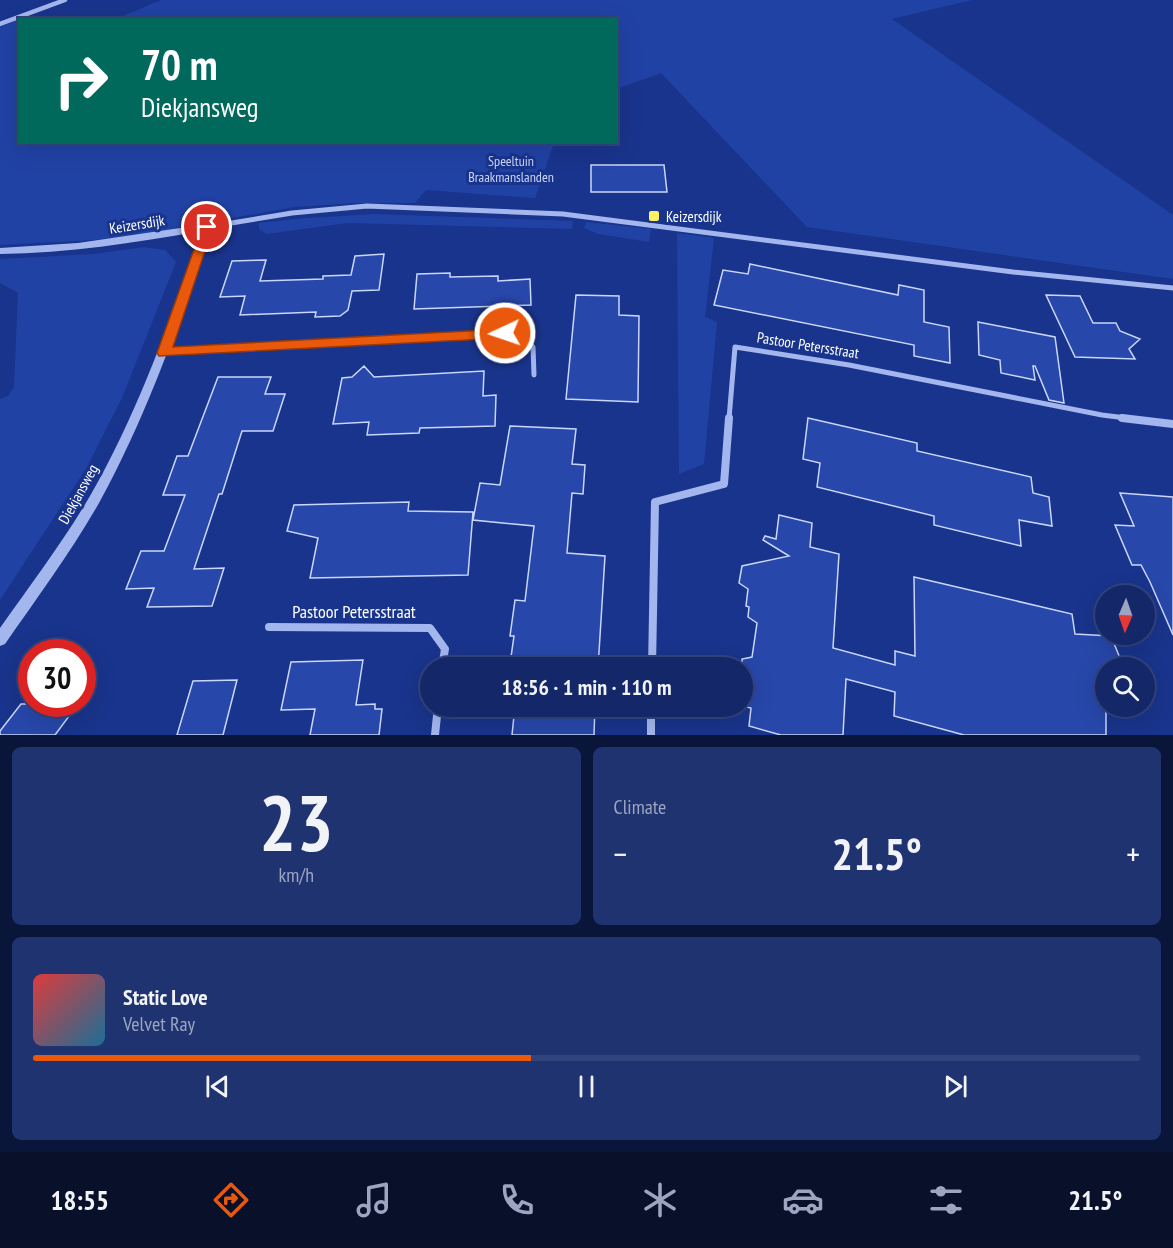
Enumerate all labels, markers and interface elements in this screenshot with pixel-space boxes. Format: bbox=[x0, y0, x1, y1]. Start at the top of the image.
text: 70 m bbox=[141, 37, 218, 92]
icon: right bbox=[42, 42, 120, 120]
text: Diekjansweg bbox=[141, 90, 259, 124]
park label: Speeltuin Braakmanslanden bbox=[468, 152, 554, 186]
pin bbox=[181, 201, 232, 252]
place label: Keizersdijk bbox=[666, 207, 722, 226]
marker: Keizersdijk bbox=[647, 209, 661, 223]
street label: Keizersdijk bbox=[108, 210, 166, 238]
icon: arrive bbox=[190, 210, 223, 243]
position arrow bbox=[473, 301, 537, 365]
street label: Pastoor Petersstraat bbox=[756, 328, 860, 362]
street label: Diekjansweg bbox=[54, 461, 102, 527]
north arrow bbox=[1095, 585, 1155, 645]
map controls bbox=[1095, 585, 1155, 717]
street label: Pastoor Petersstraat bbox=[292, 600, 416, 623]
speed limit sign: 30 bbox=[18, 639, 96, 717]
button: search bbox=[1095, 657, 1155, 717]
text: 18:56 · 1 min · 110 m bbox=[501, 673, 672, 701]
text: 23 bbox=[259, 772, 334, 873]
text: Climate bbox=[614, 794, 666, 820]
text: 21.5° bbox=[832, 824, 922, 882]
text: − bbox=[614, 832, 627, 875]
text: + bbox=[1126, 832, 1140, 875]
text: km/h bbox=[279, 862, 314, 888]
text: Static Love bbox=[123, 983, 208, 1011]
text: Velvet Ray bbox=[123, 1011, 195, 1037]
icon: previous bbox=[201, 1070, 234, 1103]
icon: pause bbox=[570, 1070, 603, 1103]
icon: next bbox=[939, 1070, 972, 1103]
icon: directions bbox=[210, 1179, 252, 1221]
icon: music bbox=[353, 1179, 395, 1221]
icon: phone bbox=[496, 1179, 538, 1221]
icon: climate bbox=[639, 1179, 681, 1221]
icon: car bbox=[782, 1179, 824, 1221]
icon: filters bbox=[925, 1179, 967, 1221]
text: 18:55 bbox=[51, 1183, 109, 1217]
text: 21.5° bbox=[1068, 1183, 1122, 1217]

